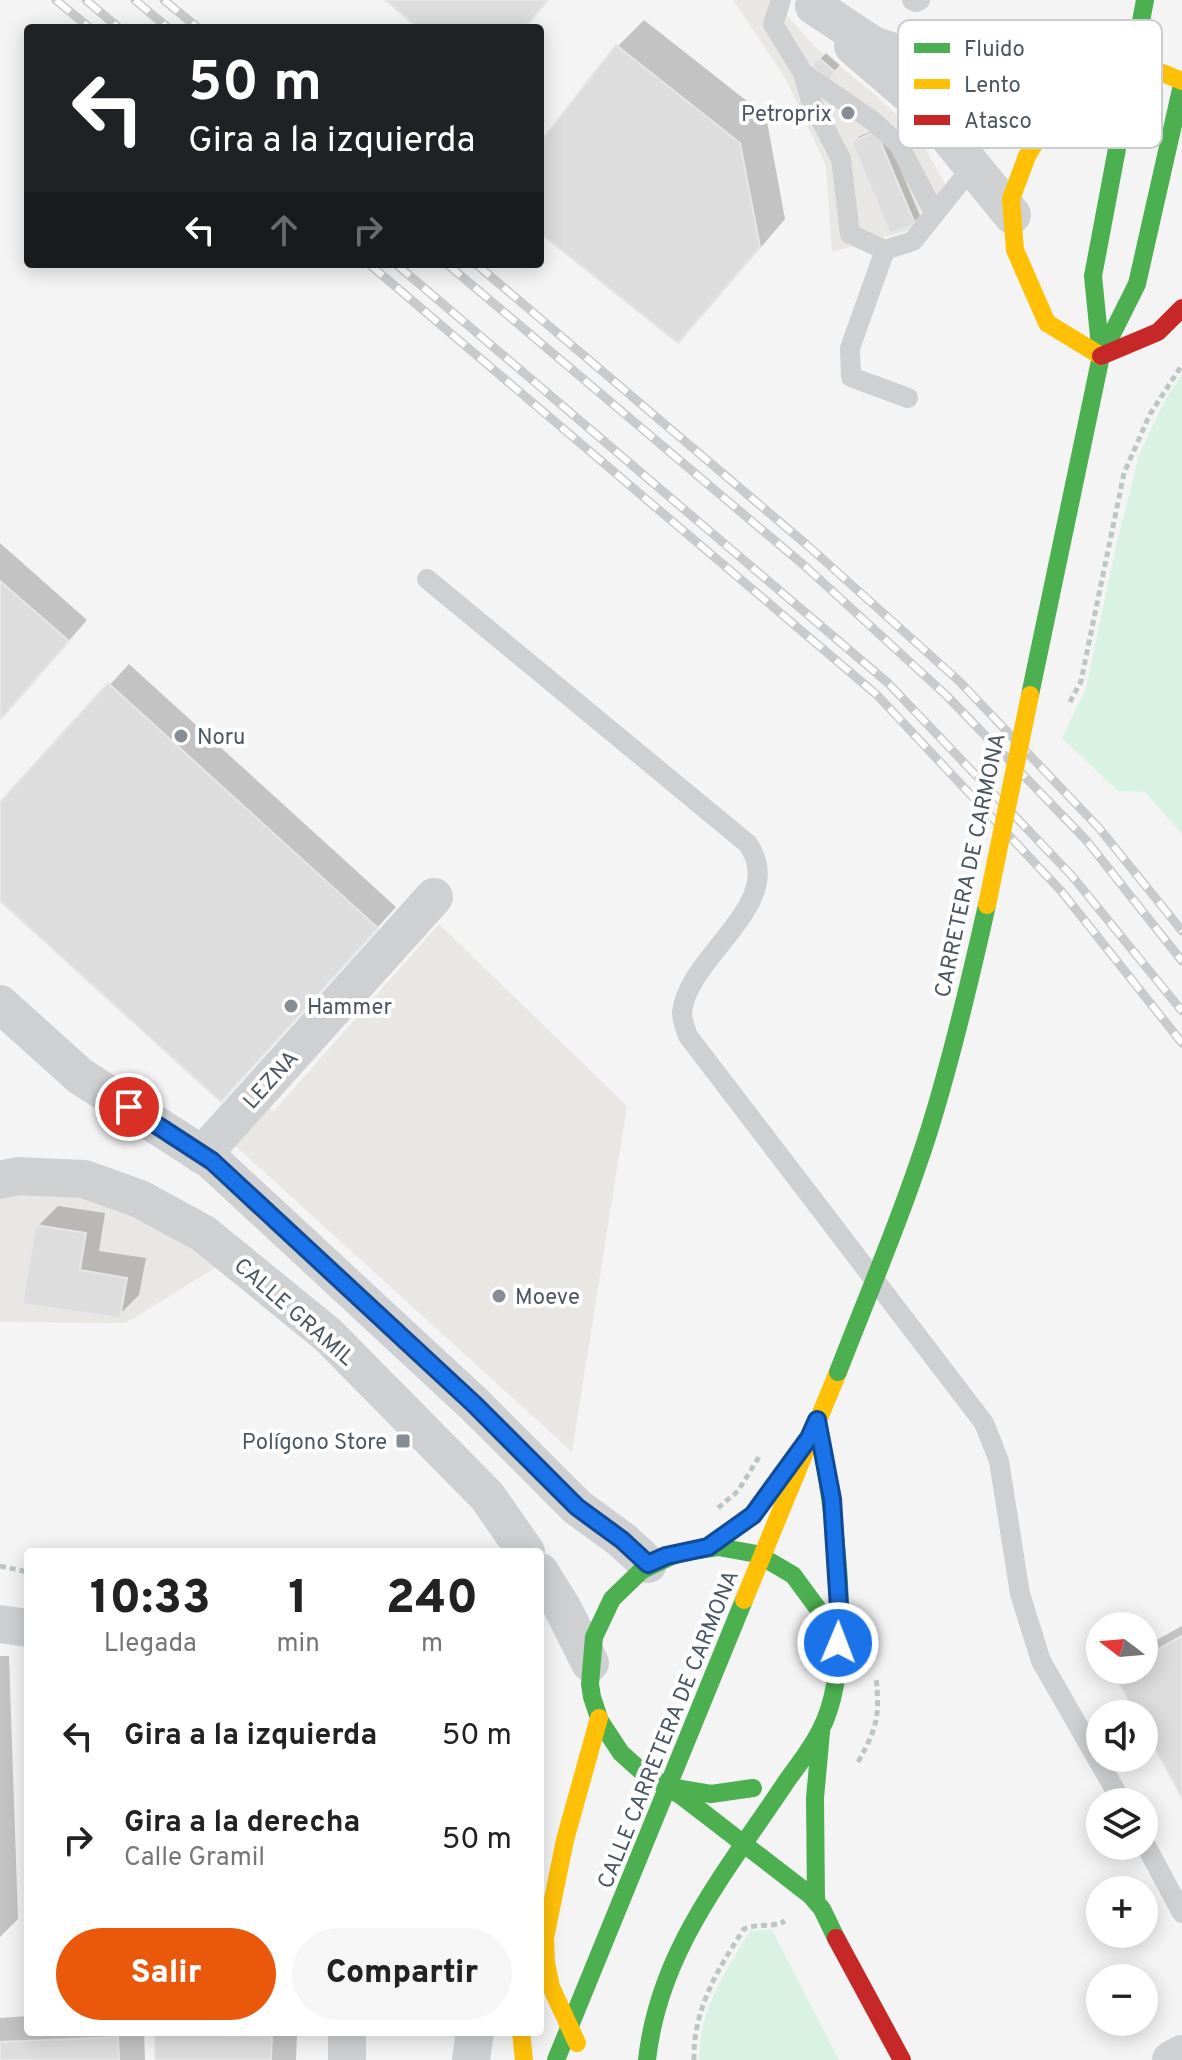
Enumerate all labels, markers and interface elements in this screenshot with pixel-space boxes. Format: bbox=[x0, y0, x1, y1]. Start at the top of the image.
legend bbox=[898, 20, 1162, 148]
text: Fluido bbox=[964, 37, 1025, 64]
text: 50 m bbox=[188, 50, 322, 120]
icon: left bbox=[56, 56, 160, 160]
text: Lento bbox=[964, 73, 1021, 100]
place label: Petroprix bbox=[741, 102, 832, 129]
marker: Petroprix bbox=[839, 104, 857, 122]
text: Atasco bbox=[964, 109, 1032, 136]
text: Gira a la izquierda bbox=[188, 119, 475, 165]
icon: left bbox=[178, 208, 222, 252]
icon: ahead bbox=[262, 208, 306, 252]
icon: right bbox=[346, 208, 390, 252]
place label: Noru bbox=[197, 725, 246, 752]
marker: Noru bbox=[172, 727, 190, 745]
street label: CARRETERA DE CARMONA bbox=[930, 731, 1013, 1000]
place label: Hammer bbox=[307, 995, 393, 1022]
marker: Hammer bbox=[282, 997, 300, 1015]
street label: LEZNA bbox=[238, 1046, 305, 1116]
pin bbox=[95, 1073, 163, 1141]
icon: arrive bbox=[107, 1085, 151, 1129]
street label: CALLE GRAMIL bbox=[228, 1253, 359, 1373]
place label: Moeve bbox=[515, 1285, 580, 1312]
marker: Moeve bbox=[490, 1287, 508, 1305]
place label: Polígono Store bbox=[242, 1430, 387, 1457]
marker: Polígono Store bbox=[394, 1432, 412, 1450]
street label: CALLE CARRETERA DE CARMONA bbox=[593, 1567, 746, 1893]
text: 10:33 bbox=[90, 1570, 211, 1630]
text: 1 bbox=[288, 1570, 308, 1630]
text: 240 bbox=[386, 1570, 478, 1630]
position arrow bbox=[796, 1601, 880, 1685]
north arrow bbox=[1086, 1612, 1158, 1684]
map controls bbox=[1086, 1612, 1158, 2036]
text: Llegada bbox=[104, 1628, 197, 1661]
text: min bbox=[277, 1628, 320, 1661]
text: m bbox=[421, 1628, 443, 1661]
button: sound bbox=[1086, 1700, 1158, 1772]
icon: left bbox=[56, 1714, 100, 1758]
text: Gira a la izquierda bbox=[124, 1718, 377, 1755]
text: 50 m bbox=[442, 1718, 512, 1755]
button: layers bbox=[1086, 1788, 1158, 1860]
text: Gira a la derecha bbox=[124, 1805, 360, 1842]
icon: right bbox=[56, 1818, 100, 1862]
text: 50 m bbox=[442, 1822, 512, 1859]
text: Calle Gramil bbox=[124, 1842, 265, 1875]
button: + bbox=[1086, 1876, 1158, 1948]
button: Salir bbox=[56, 1928, 276, 2020]
button: Compartir bbox=[292, 1928, 512, 2020]
button: − bbox=[1086, 1964, 1158, 2036]

